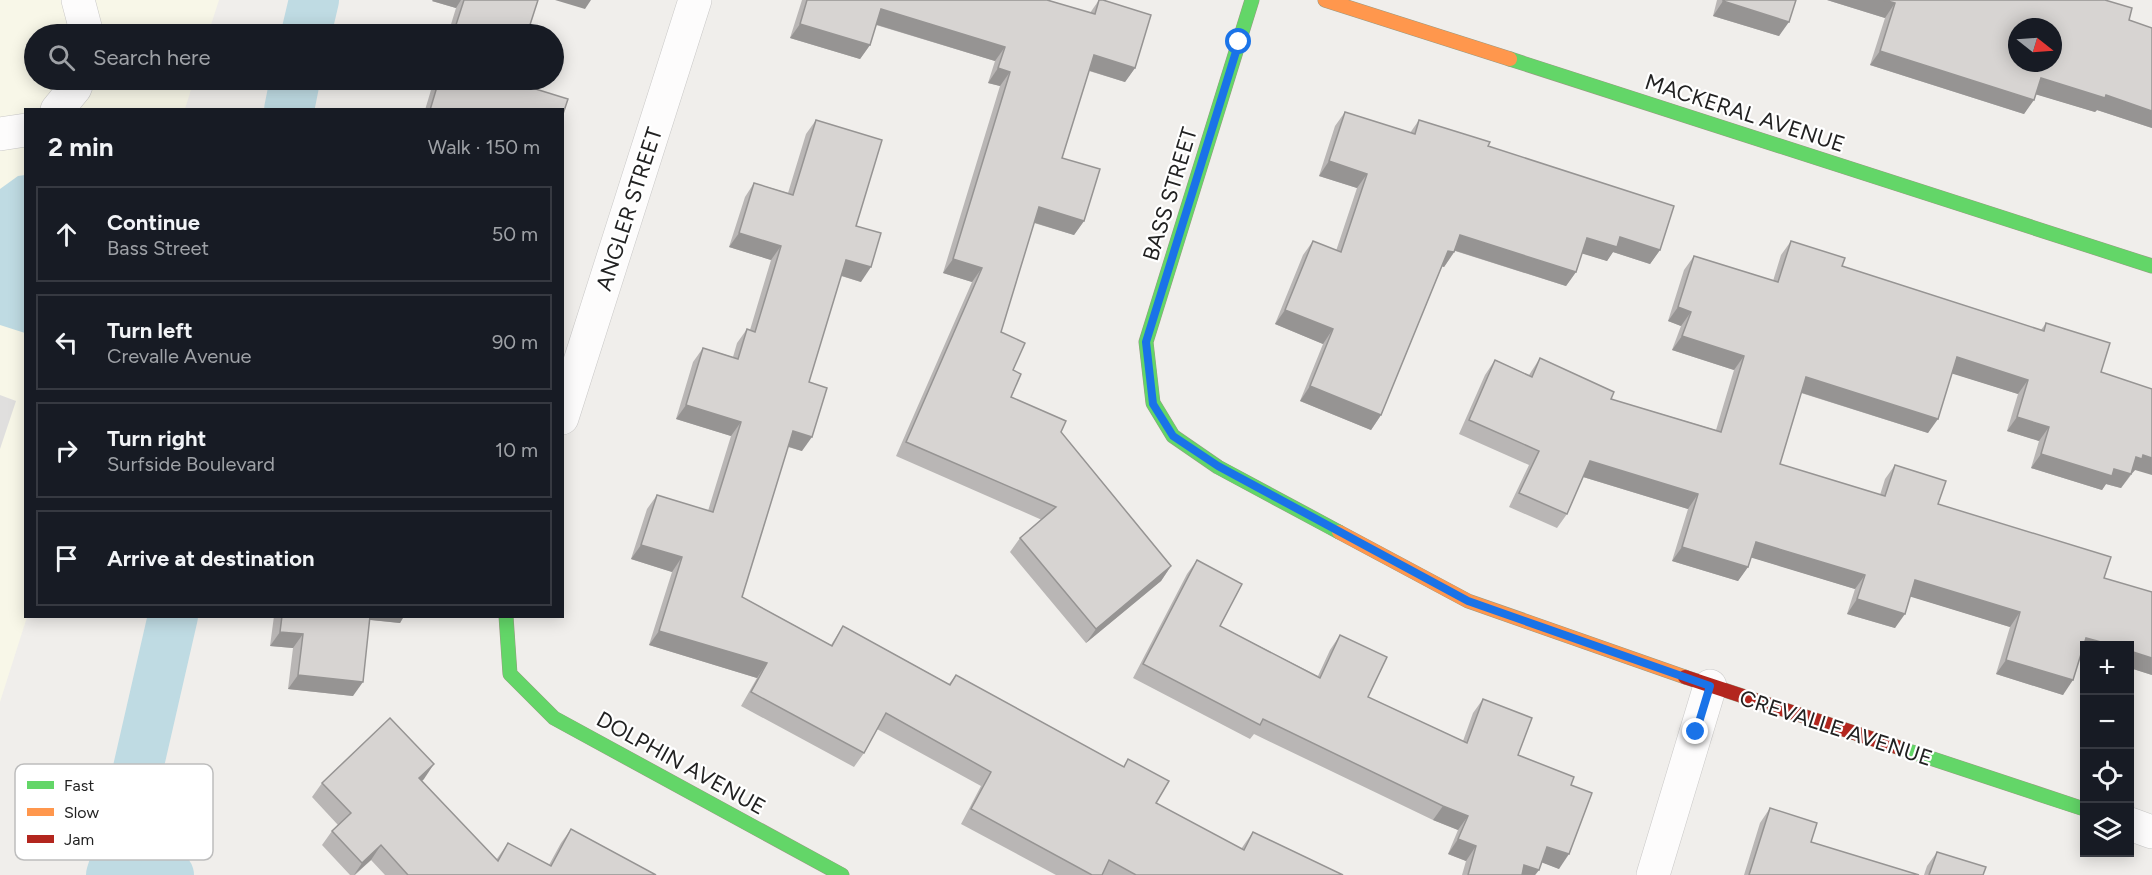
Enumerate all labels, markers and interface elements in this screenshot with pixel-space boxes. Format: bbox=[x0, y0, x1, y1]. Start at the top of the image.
north arrow bbox=[2008, 18, 2062, 72]
search box bbox=[24, 24, 564, 90]
route start bbox=[1225, 28, 1251, 54]
icon: search bbox=[45, 41, 78, 74]
text: Search here bbox=[93, 44, 211, 71]
street label: MACKERAL AVENUE bbox=[1642, 68, 1848, 158]
street label: ANGLER STREET bbox=[590, 124, 668, 294]
street label: BASS STREET bbox=[1137, 124, 1203, 264]
text: 2 min bbox=[48, 131, 114, 163]
text: Walk · 150 m bbox=[428, 135, 540, 159]
text: Continue bbox=[107, 209, 200, 236]
icon: ahead bbox=[50, 218, 83, 251]
text: 50 m bbox=[492, 222, 538, 246]
text: Bass Street bbox=[107, 236, 209, 260]
text: Turn left bbox=[107, 317, 193, 344]
icon: left bbox=[50, 326, 83, 359]
text: 90 m bbox=[492, 330, 538, 354]
text: Crevalle Avenue bbox=[107, 344, 252, 368]
text: Turn right bbox=[107, 425, 206, 452]
icon: right bbox=[50, 434, 83, 467]
text: 10 m bbox=[495, 438, 538, 462]
text: Surfside Boulevard bbox=[107, 452, 275, 476]
icon: arrive bbox=[50, 542, 83, 575]
text: Arrive at destination bbox=[107, 545, 315, 572]
map controls bbox=[2080, 641, 2134, 857]
button: + bbox=[2080, 641, 2134, 695]
street label: CREVALLE AVENUE bbox=[1736, 684, 1936, 772]
button: − bbox=[2080, 695, 2134, 749]
street label: DOLPHIN AVENUE bbox=[592, 705, 770, 821]
route end bbox=[1682, 718, 1708, 744]
button: locate bbox=[2080, 749, 2134, 803]
legend bbox=[15, 764, 213, 860]
text: Fast bbox=[64, 776, 94, 795]
text: Slow bbox=[64, 803, 99, 822]
button: layers bbox=[2080, 803, 2134, 857]
text: Jam bbox=[64, 830, 94, 849]

